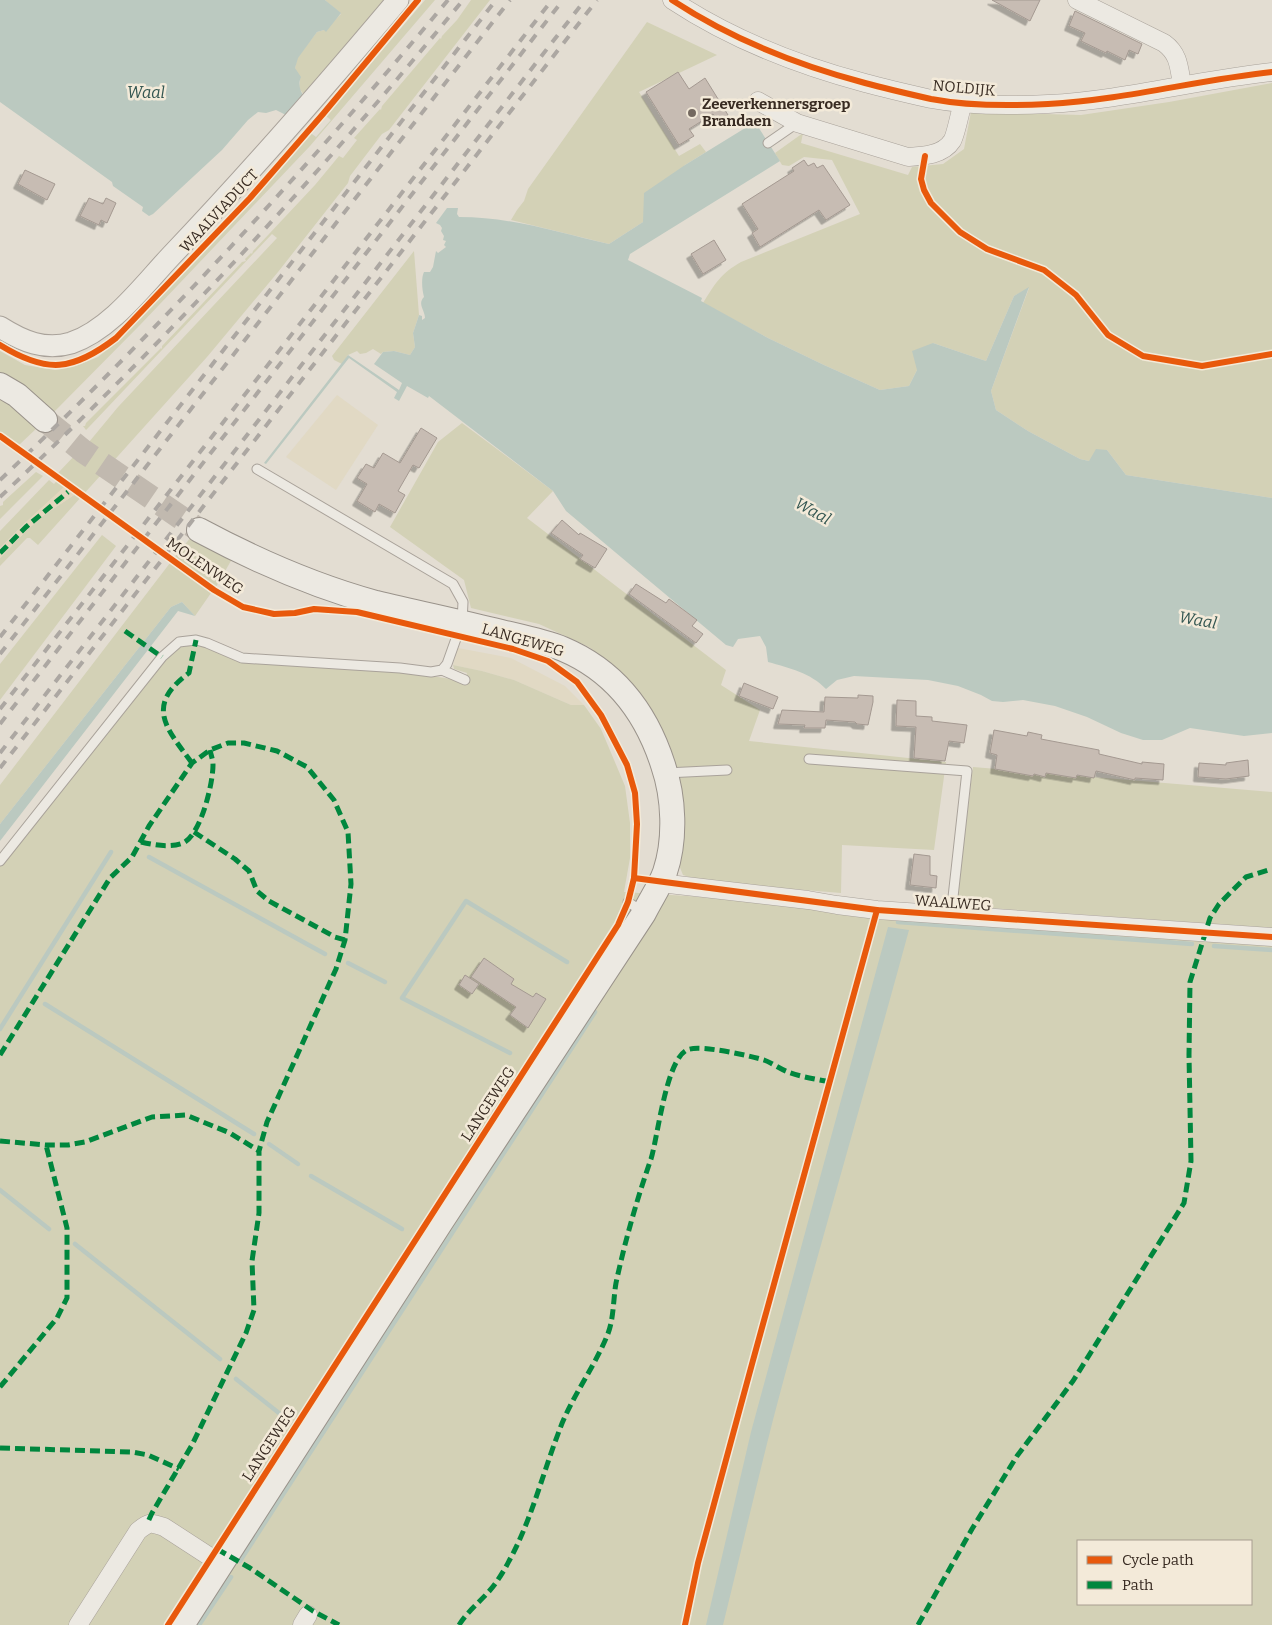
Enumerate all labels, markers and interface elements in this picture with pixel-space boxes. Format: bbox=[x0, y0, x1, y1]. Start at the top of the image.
street label: NOLDIJK bbox=[932, 76, 996, 100]
water label: Waal bbox=[127, 83, 165, 102]
place label: Zeeverkennersgroep Brandaen bbox=[702, 95, 850, 130]
marker: Zeeverkennersgroep Brandaen bbox=[686, 107, 698, 119]
street label: WAALVIADUCT bbox=[176, 166, 262, 256]
water label: Waal bbox=[792, 493, 834, 529]
street label: MOLENWEG bbox=[163, 534, 247, 598]
water label: Waal bbox=[1178, 607, 1218, 633]
street label: LANGEWEG bbox=[480, 620, 566, 660]
street label: WAALWEG bbox=[914, 891, 992, 915]
street label: LANGEWEG bbox=[457, 1063, 519, 1145]
street label: LANGEWEG bbox=[238, 1403, 300, 1485]
legend bbox=[1077, 1540, 1252, 1605]
text: Cycle path bbox=[1122, 1551, 1194, 1569]
text: Path bbox=[1122, 1576, 1154, 1594]

